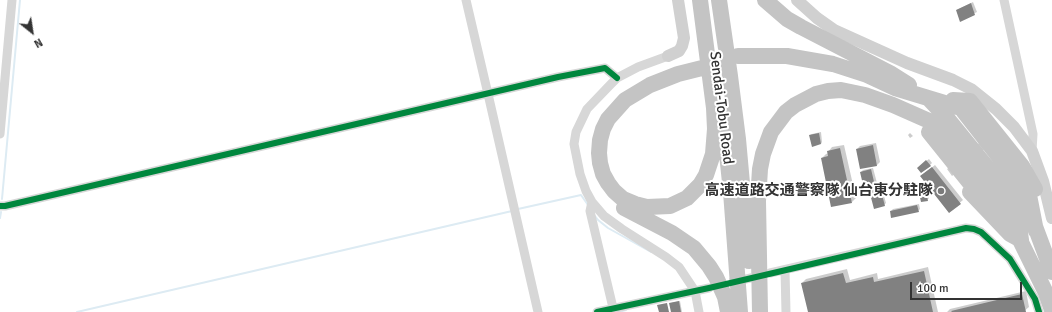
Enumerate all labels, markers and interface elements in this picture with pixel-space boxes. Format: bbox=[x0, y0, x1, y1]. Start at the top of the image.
north arrow bbox=[12, 12, 52, 52]
text: N bbox=[32, 35, 45, 50]
street label: Sendai-Tobu Road bbox=[705, 51, 737, 165]
place label: 高速道路交通警察隊 仙台東分駐隊 bbox=[705, 182, 933, 200]
marker: 高速道路交通警察隊 仙台東分駐隊 bbox=[936, 186, 946, 196]
scale bar bbox=[912, 274, 1024, 300]
text: 100 m bbox=[917, 281, 949, 296]

